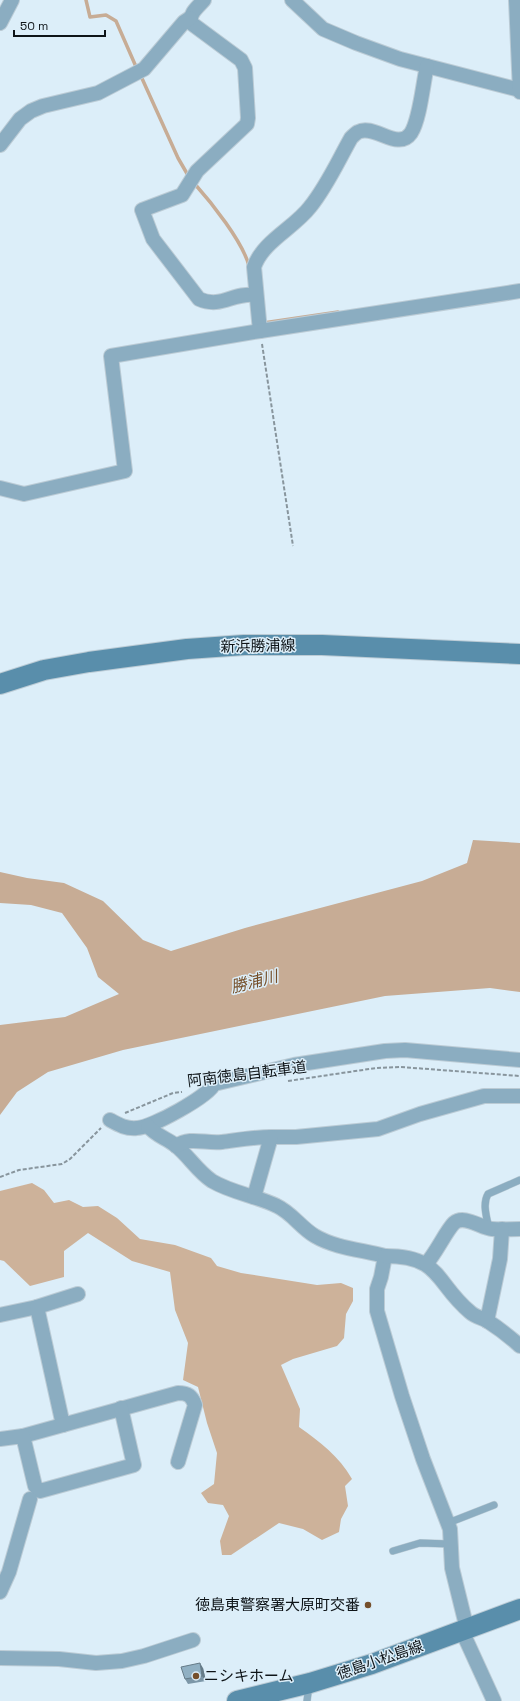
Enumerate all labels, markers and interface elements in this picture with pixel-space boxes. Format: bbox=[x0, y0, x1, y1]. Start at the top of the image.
scale bar bbox=[14, 12, 105, 38]
text: 50 m bbox=[20, 18, 48, 34]
street label: 新浜勝浦線 bbox=[220, 635, 296, 656]
water label: 勝浦川 bbox=[228, 965, 282, 997]
street label: 阿南徳島自転車道 bbox=[186, 1057, 308, 1090]
place label: 徳島東警察署大原町交番 bbox=[195, 1595, 360, 1614]
marker: 徳島東警察署大原町交番 bbox=[363, 1600, 373, 1610]
street label: 徳島小松島線 bbox=[334, 1636, 425, 1683]
place label: ニシキホーム bbox=[204, 1666, 294, 1685]
marker: ニシキホーム bbox=[191, 1671, 201, 1681]

